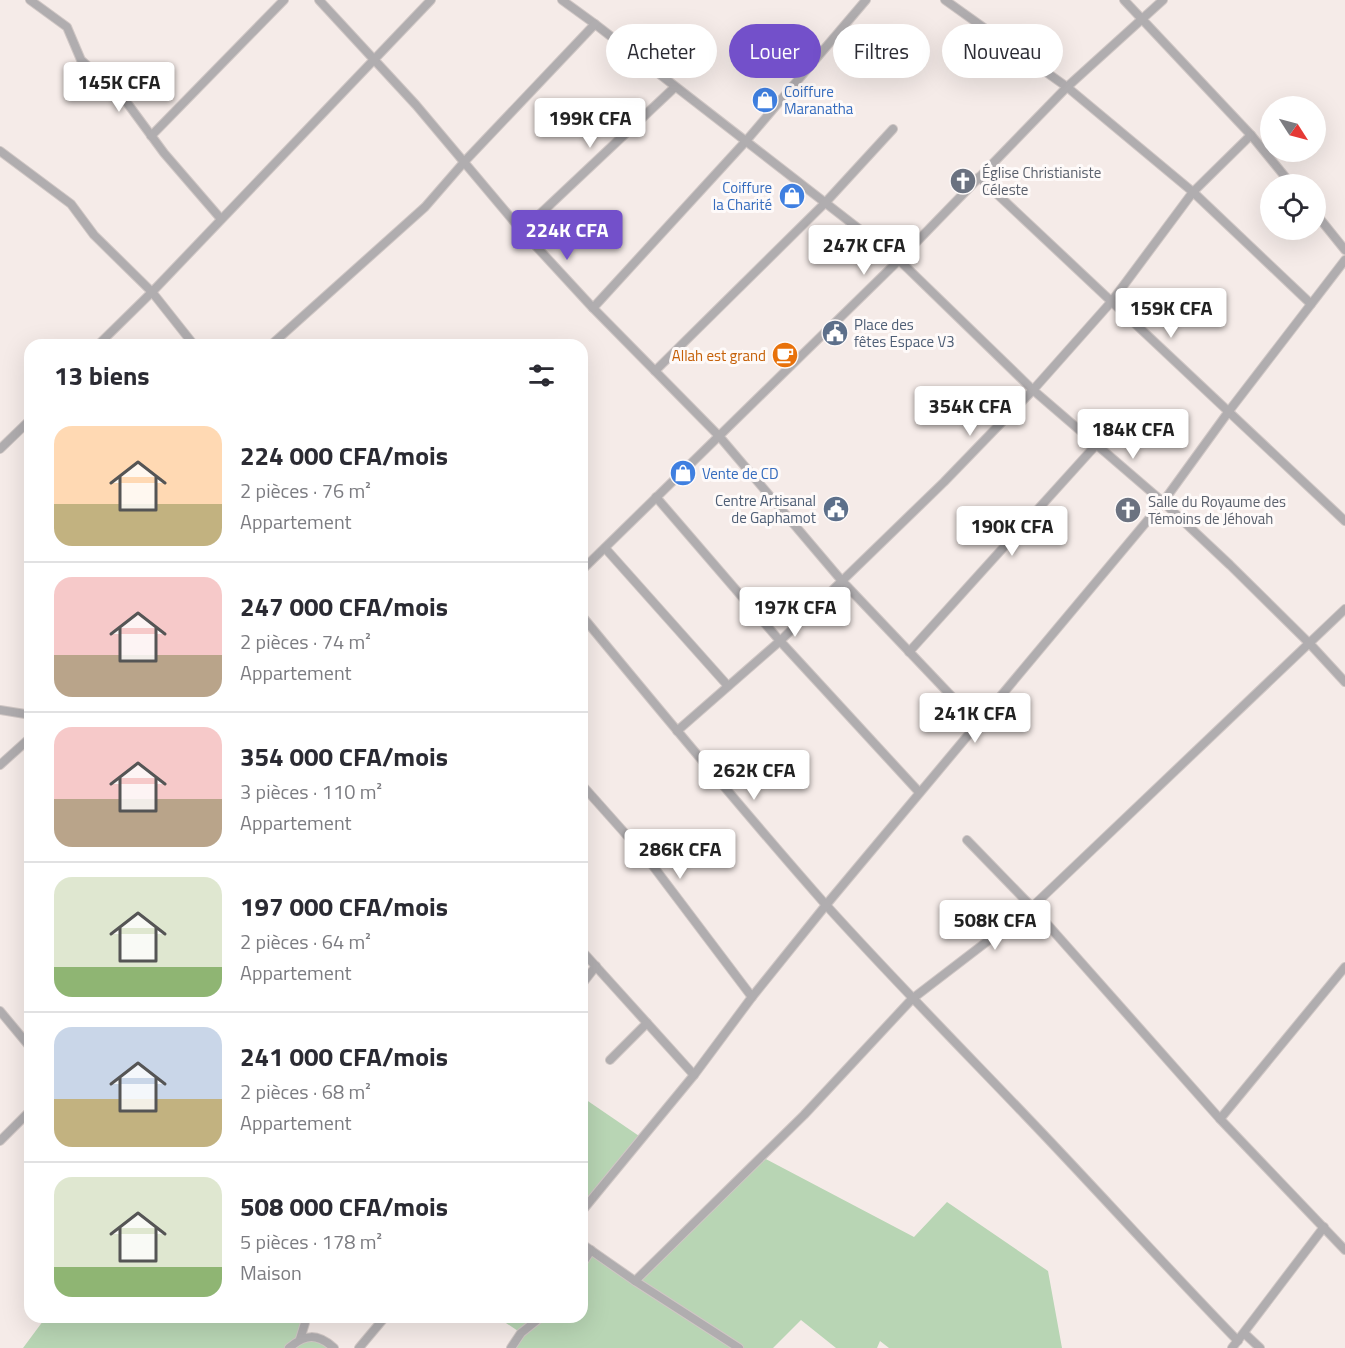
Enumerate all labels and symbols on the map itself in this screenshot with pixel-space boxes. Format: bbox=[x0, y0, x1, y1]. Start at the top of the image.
pin: 145K CFA bbox=[57, 62, 181, 113]
place label: Coiffure Maranatha bbox=[784, 80, 854, 120]
shop icon: Coiffure Maranatha bbox=[750, 85, 780, 115]
north arrow bbox=[1260, 96, 1326, 162]
pin: 199K CFA bbox=[528, 98, 652, 149]
place label: Église Christianiste Céleste bbox=[982, 161, 1101, 201]
church icon: Église Christianiste Céleste bbox=[948, 166, 978, 196]
place label: Coiffure la Charité bbox=[713, 176, 772, 216]
shop icon: Coiffure la Charité bbox=[777, 181, 807, 211]
pin: 224K CFA bbox=[505, 210, 629, 261]
pin: 247K CFA bbox=[802, 225, 926, 276]
pin: 159K CFA bbox=[1109, 288, 1233, 339]
place label: Place des fêtes Espace V3 bbox=[854, 313, 955, 353]
public building icon: Place des fêtes Espace V3 bbox=[820, 318, 850, 348]
cafe icon: Allah est grand bbox=[770, 340, 800, 370]
place label: Allah est grand bbox=[672, 344, 766, 367]
pin: 354K CFA bbox=[908, 386, 1032, 437]
pin: 184K CFA bbox=[1071, 409, 1195, 460]
shop icon: Vente de CD bbox=[668, 458, 698, 488]
place label: Vente de CD bbox=[702, 462, 779, 485]
place label: Centre Artisanal de Gaphamot bbox=[715, 489, 817, 529]
place label: Salle du Royaume des Témoins de Jéhovah bbox=[1148, 490, 1286, 530]
public building icon: Centre Artisanal de Gaphamot bbox=[821, 494, 851, 524]
church icon: Salle du Royaume des Témoins de Jéhovah bbox=[1113, 495, 1143, 525]
pin: 190K CFA bbox=[950, 506, 1074, 557]
pin: 197K CFA bbox=[733, 587, 857, 638]
pin: 241K CFA bbox=[913, 693, 1037, 744]
pin: 262K CFA bbox=[692, 750, 816, 801]
pin: 286K CFA bbox=[618, 829, 742, 880]
pin: 508K CFA bbox=[933, 900, 1057, 951]

